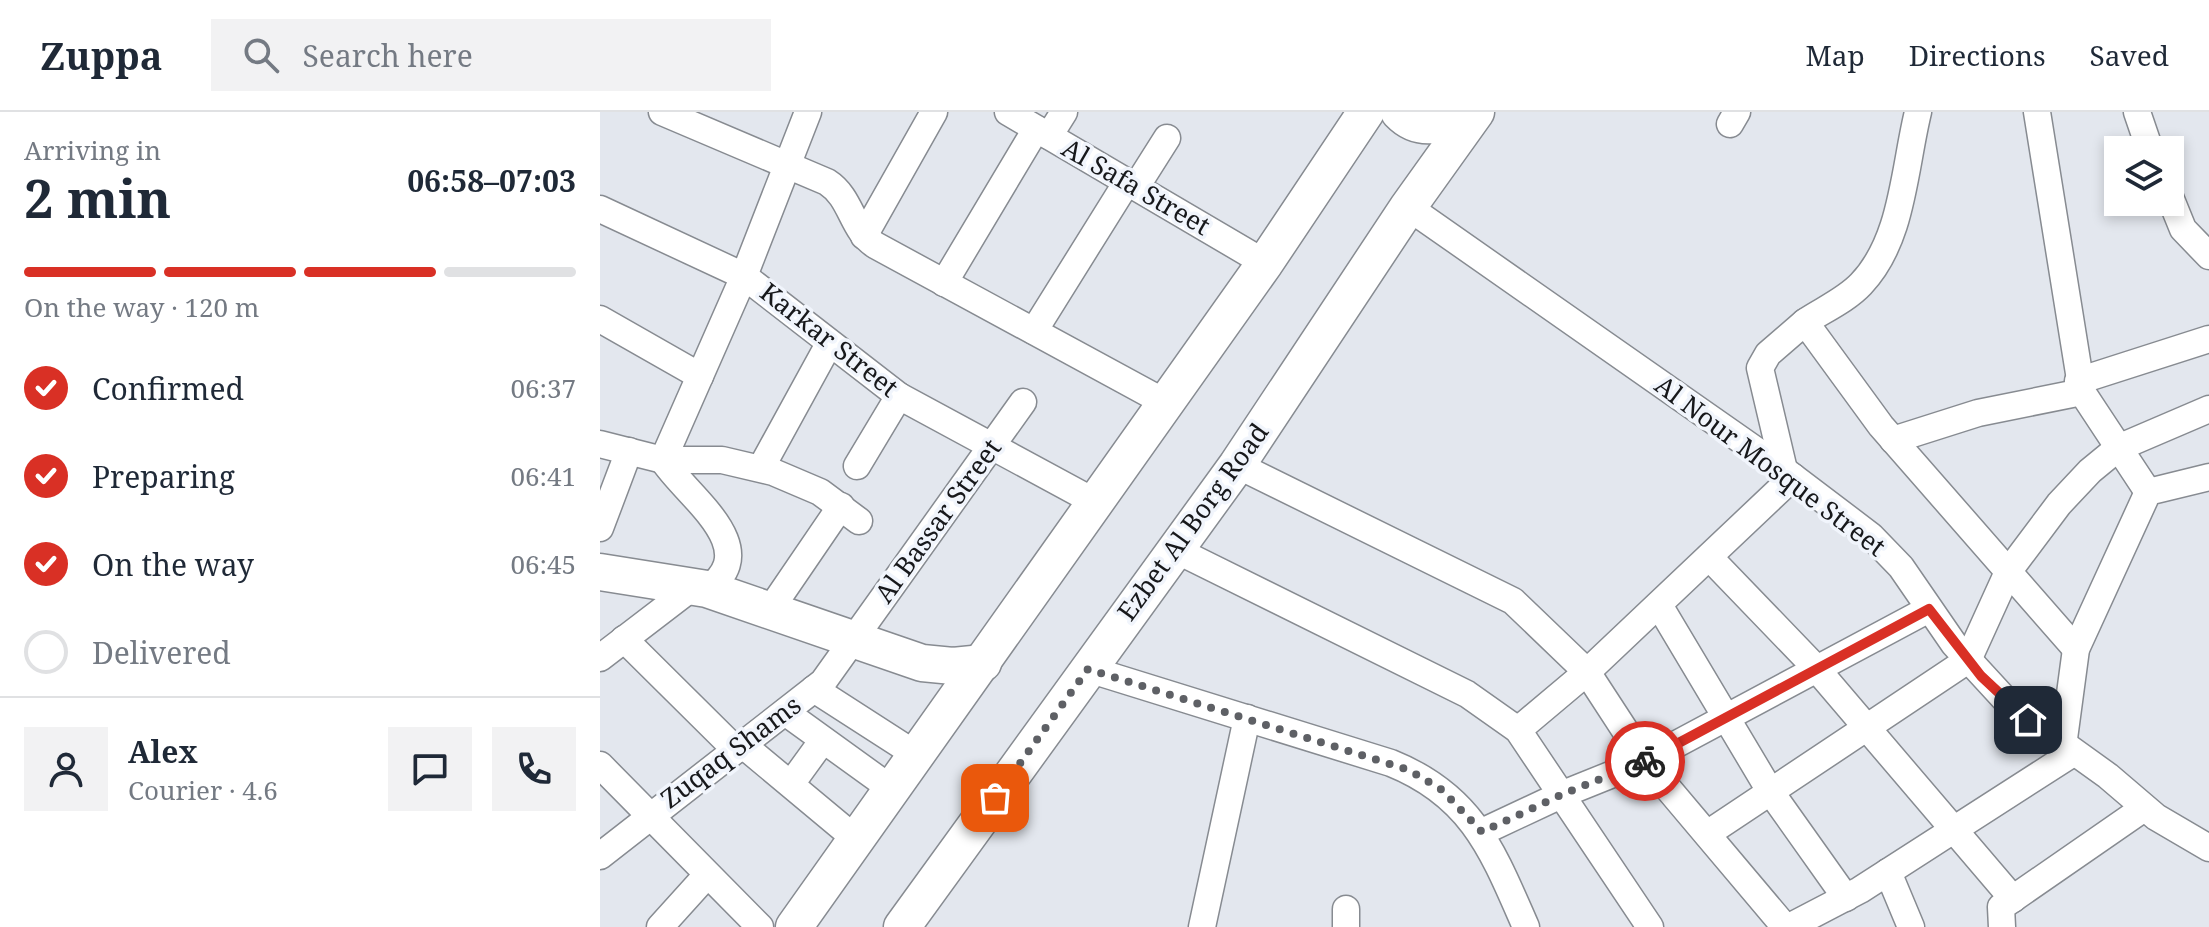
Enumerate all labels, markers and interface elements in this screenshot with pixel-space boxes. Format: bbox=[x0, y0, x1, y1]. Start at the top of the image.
search box bbox=[211, 19, 771, 91]
text: Zuppa bbox=[40, 29, 163, 81]
icon: search bbox=[239, 33, 283, 77]
text: Search here bbox=[303, 35, 473, 76]
text: Map bbox=[1805, 36, 1865, 74]
text: Directions bbox=[1909, 36, 2046, 74]
text: Saved bbox=[2090, 36, 2169, 74]
street label: Al Safa Street bbox=[1056, 129, 1217, 243]
text: Arriving in bbox=[24, 132, 161, 168]
map controls bbox=[2104, 136, 2184, 216]
button: layers bbox=[2104, 136, 2184, 216]
text: 06:58–07:03 bbox=[407, 160, 576, 201]
text: 2 min bbox=[24, 162, 171, 233]
street label: Karkar Street bbox=[753, 274, 906, 405]
text: On the way · 120 m bbox=[24, 289, 259, 325]
icon: check bbox=[24, 366, 68, 410]
street label: Al Nour Mosque Street bbox=[1648, 366, 1893, 564]
text: Confirmed bbox=[92, 368, 244, 409]
text: 06:37 bbox=[510, 370, 576, 406]
street label: Ezbet Al Borg Road bbox=[1108, 415, 1276, 627]
street label: Al Bassar Street bbox=[865, 431, 1009, 610]
icon: check bbox=[24, 454, 68, 498]
text: Preparing bbox=[92, 456, 235, 497]
text: 06:41 bbox=[510, 458, 576, 494]
icon: check bbox=[24, 542, 68, 586]
text: On the way bbox=[92, 544, 254, 585]
text: 06:45 bbox=[510, 546, 576, 582]
text: Delivered bbox=[92, 632, 231, 673]
pin bbox=[1994, 686, 2062, 754]
street label: Zuqaq Shams bbox=[653, 687, 808, 816]
icon: home bbox=[2006, 698, 2050, 742]
courier bbox=[1605, 721, 1685, 801]
button: person bbox=[24, 727, 108, 811]
button: chat bbox=[388, 727, 472, 811]
button: phone bbox=[492, 727, 576, 811]
text: Alex bbox=[128, 731, 198, 772]
icon: bike bbox=[1623, 739, 1667, 783]
pin bbox=[961, 764, 1029, 832]
text: Courier · 4.6 bbox=[128, 772, 278, 808]
icon: bag bbox=[973, 776, 1017, 820]

